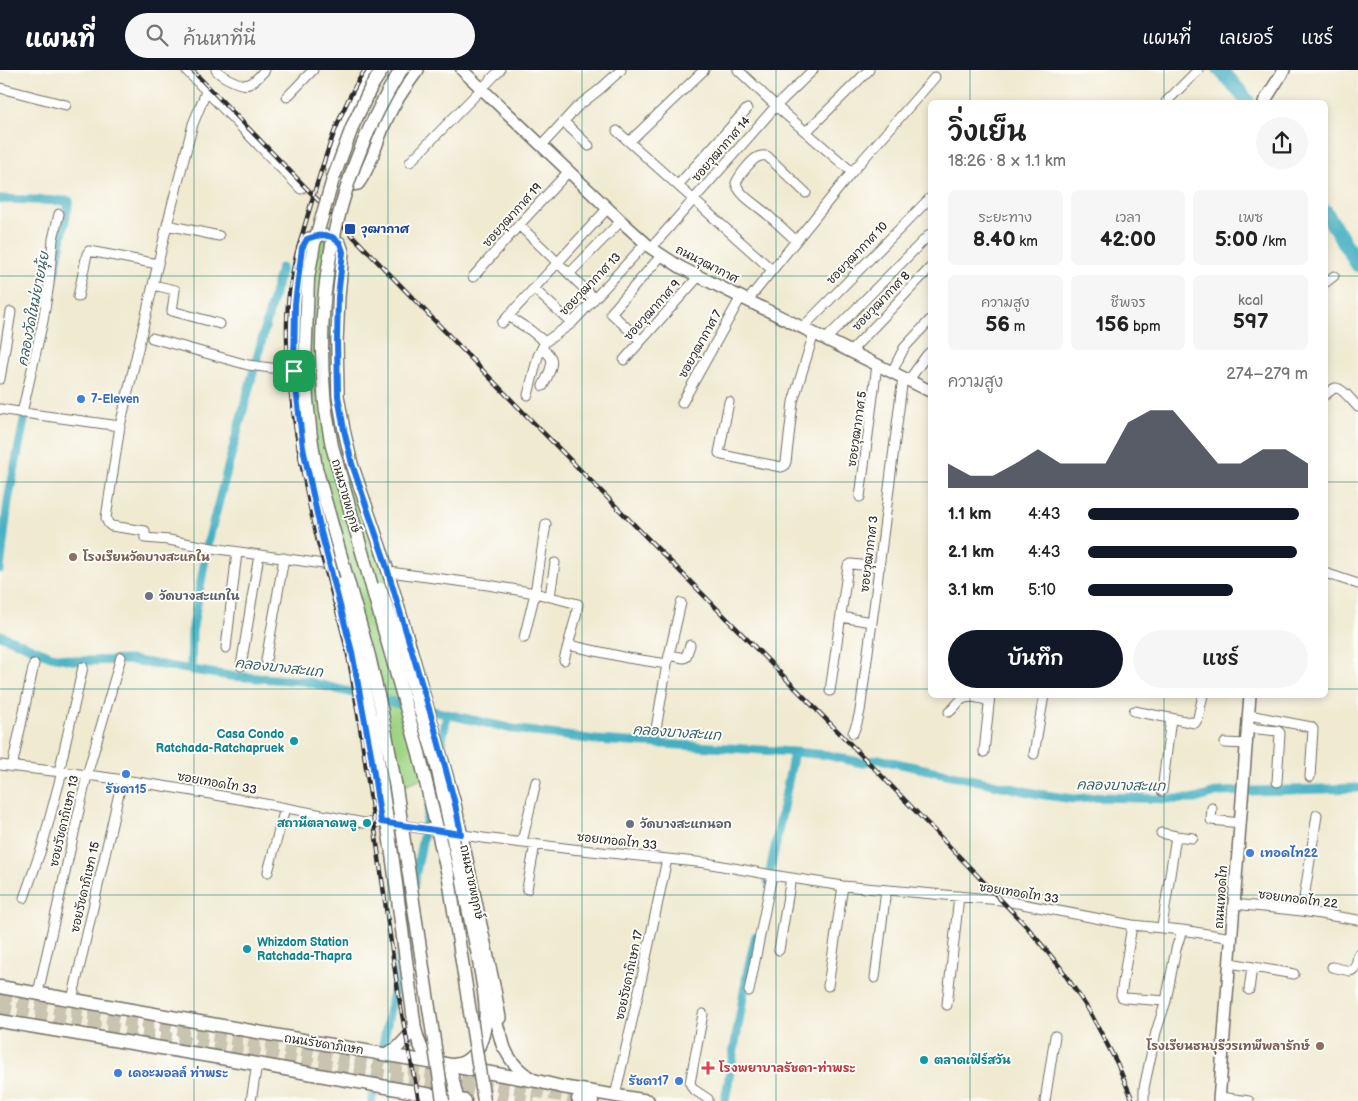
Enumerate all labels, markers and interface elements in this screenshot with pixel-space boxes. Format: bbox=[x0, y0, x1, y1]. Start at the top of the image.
search box bbox=[125, 13, 475, 58]
icon: search bbox=[143, 21, 171, 49]
text: แผนที่ bbox=[25, 25, 95, 54]
text: ค้นหาที่นี่ bbox=[183, 28, 256, 51]
text: แผนที่ bbox=[1143, 28, 1191, 49]
text: เลเยอร์ bbox=[1219, 28, 1273, 49]
text: แชร์ bbox=[1301, 28, 1333, 49]
street label: ซอยวุฒากาศ 14 bbox=[689, 113, 755, 186]
text: วิ่งเย็น bbox=[948, 116, 1026, 149]
button: share bbox=[1256, 117, 1308, 169]
text: 18:26 · 8 × 1.1 km bbox=[948, 152, 1066, 171]
street label: ซอยวุฒากาศ 19 bbox=[480, 180, 546, 251]
text: ระยะทาง bbox=[979, 209, 1032, 226]
text: เวลา bbox=[1115, 209, 1141, 226]
text: เพซ bbox=[1238, 209, 1263, 226]
street label: ซอยวุฒากาศ 10 bbox=[824, 219, 892, 289]
marker: วุฒากาศ bbox=[343, 222, 357, 236]
place label: วุฒากาศ bbox=[361, 222, 410, 238]
text: 8.40 bbox=[973, 227, 1016, 252]
text: 42:00 bbox=[1100, 227, 1156, 252]
text: 5:00 bbox=[1215, 227, 1258, 252]
text: km bbox=[1016, 233, 1038, 250]
text: /km bbox=[1258, 233, 1287, 250]
street label: ถนนวุฒากาศ bbox=[673, 242, 741, 288]
water label: คลองวัดใหม่ยายนุ้ย bbox=[13, 249, 55, 368]
street label: ซอยวุฒากาศ 13 bbox=[557, 250, 625, 320]
street label: ซอยวุฒากาศ 8 bbox=[849, 269, 914, 335]
street label: ซอยวุฒากาศ 9 bbox=[621, 277, 684, 345]
text: kcal bbox=[1238, 292, 1263, 309]
text: ความสูง bbox=[981, 294, 1030, 311]
text: ชีพจร bbox=[1110, 294, 1146, 311]
street label: ซอยวุฒากาศ 7 bbox=[676, 308, 726, 381]
text: 597 bbox=[1233, 309, 1269, 334]
text: 56 bbox=[985, 312, 1010, 337]
text: 156 bbox=[1095, 312, 1129, 337]
text: m bbox=[1010, 318, 1025, 335]
text: bpm bbox=[1129, 318, 1161, 335]
pin bbox=[273, 350, 315, 392]
icon: arrive bbox=[280, 357, 308, 385]
text: 274–279 m bbox=[1226, 365, 1308, 384]
text: ความสูง bbox=[948, 373, 1003, 392]
street label: ซอยวุฒากาศ 5 bbox=[845, 390, 871, 468]
place label: 7-Eleven bbox=[91, 392, 140, 407]
marker: 7-Eleven bbox=[75, 393, 87, 405]
street label: ถนนราชพฤกษ์ bbox=[328, 457, 364, 535]
text: 1.1 km bbox=[948, 505, 991, 524]
text: 4:43 bbox=[1028, 505, 1061, 524]
street label: ซอยวุฒากาศ 3 bbox=[857, 515, 883, 593]
text: 2.1 km bbox=[948, 543, 994, 562]
text: 4:43 bbox=[1028, 543, 1061, 562]
place label: โรงเรียนวัดบางสะแกใน bbox=[82, 549, 210, 565]
marker: โรงเรียนวัดบางสะแกใน bbox=[67, 551, 79, 563]
text: 3.1 km bbox=[948, 581, 994, 600]
text: 5:10 bbox=[1028, 581, 1056, 600]
place label: วัดบางสะแกใน bbox=[159, 588, 240, 604]
marker: วัดบางสะแกใน bbox=[143, 590, 155, 602]
button: บันทึก bbox=[948, 630, 1123, 688]
button: แชร์ bbox=[1133, 630, 1308, 688]
water label: คลองบางสะแก bbox=[234, 654, 325, 681]
water label: คลองบางสะแก bbox=[632, 721, 723, 744]
place label: Casa Condo Ratchada-Ratchapruek bbox=[156, 727, 285, 756]
marker: Casa Condo Ratchada-Ratchapruek bbox=[288, 735, 300, 747]
marker: รัชดา15 bbox=[120, 768, 132, 780]
street label: ซอยเทอดไท 33 bbox=[176, 768, 258, 798]
street label: ซอยรัชดาภิเษก 13 bbox=[47, 774, 82, 868]
water label: คลองบางสะแก bbox=[1076, 776, 1166, 795]
place label: รัชดา15 bbox=[106, 782, 146, 797]
place label: สถานีตลาดพลู bbox=[277, 815, 357, 832]
marker: สถานีตลาดพลู bbox=[361, 817, 373, 829]
place label: วัดบางสะแกนอก bbox=[640, 817, 732, 832]
marker: วัดบางสะแกนอก bbox=[624, 818, 636, 830]
street label: ซอยเทอดไท 33 bbox=[576, 829, 658, 853]
street label: ซอยรัชดาภิเษก 15 bbox=[68, 840, 103, 934]
street label: ถนนราชพฤกษ์ bbox=[456, 843, 488, 921]
place label: เทอดไท22 bbox=[1260, 845, 1319, 861]
marker: เทอดไท22 bbox=[1244, 847, 1256, 859]
street label: ถนนเทอดไท bbox=[1211, 865, 1231, 929]
street label: ซอยเทอดไท 33 bbox=[978, 879, 1060, 907]
street label: ซอยเทอดไท 22 bbox=[1257, 886, 1339, 912]
street label: ซอยรัชดาภิเษก 17 bbox=[613, 929, 646, 1022]
place label: Whizdom Station Ratchada-Thapra bbox=[257, 935, 352, 964]
marker: Whizdom Station Ratchada-Thapra bbox=[241, 943, 253, 955]
street label: ถนนรัชดาภิเษก bbox=[283, 1031, 365, 1058]
place label: โรงเรียนธนบุรีวรเทพีพลารักษ์ bbox=[1145, 1038, 1310, 1055]
marker: โรงเรียนธนบุรีวรเทพีพลารักษ์ bbox=[1314, 1040, 1326, 1052]
place label: ตลาดเฟิร์สวัน bbox=[934, 1052, 1011, 1068]
marker: ตลาดเฟิร์สวัน bbox=[918, 1054, 930, 1066]
place label: โรงพยาบาลรัชดา-ท่าพระ bbox=[718, 1060, 856, 1076]
marker: โรงพยาบาลรัชดา-ท่าพระ bbox=[701, 1061, 715, 1075]
place label: เดอะมอลล์ ท่าพระ bbox=[128, 1065, 228, 1081]
marker: เดอะมอลล์ ท่าพระ bbox=[112, 1067, 124, 1079]
place label: รัชดา17 bbox=[629, 1074, 669, 1089]
marker: รัชดา17 bbox=[673, 1075, 685, 1087]

